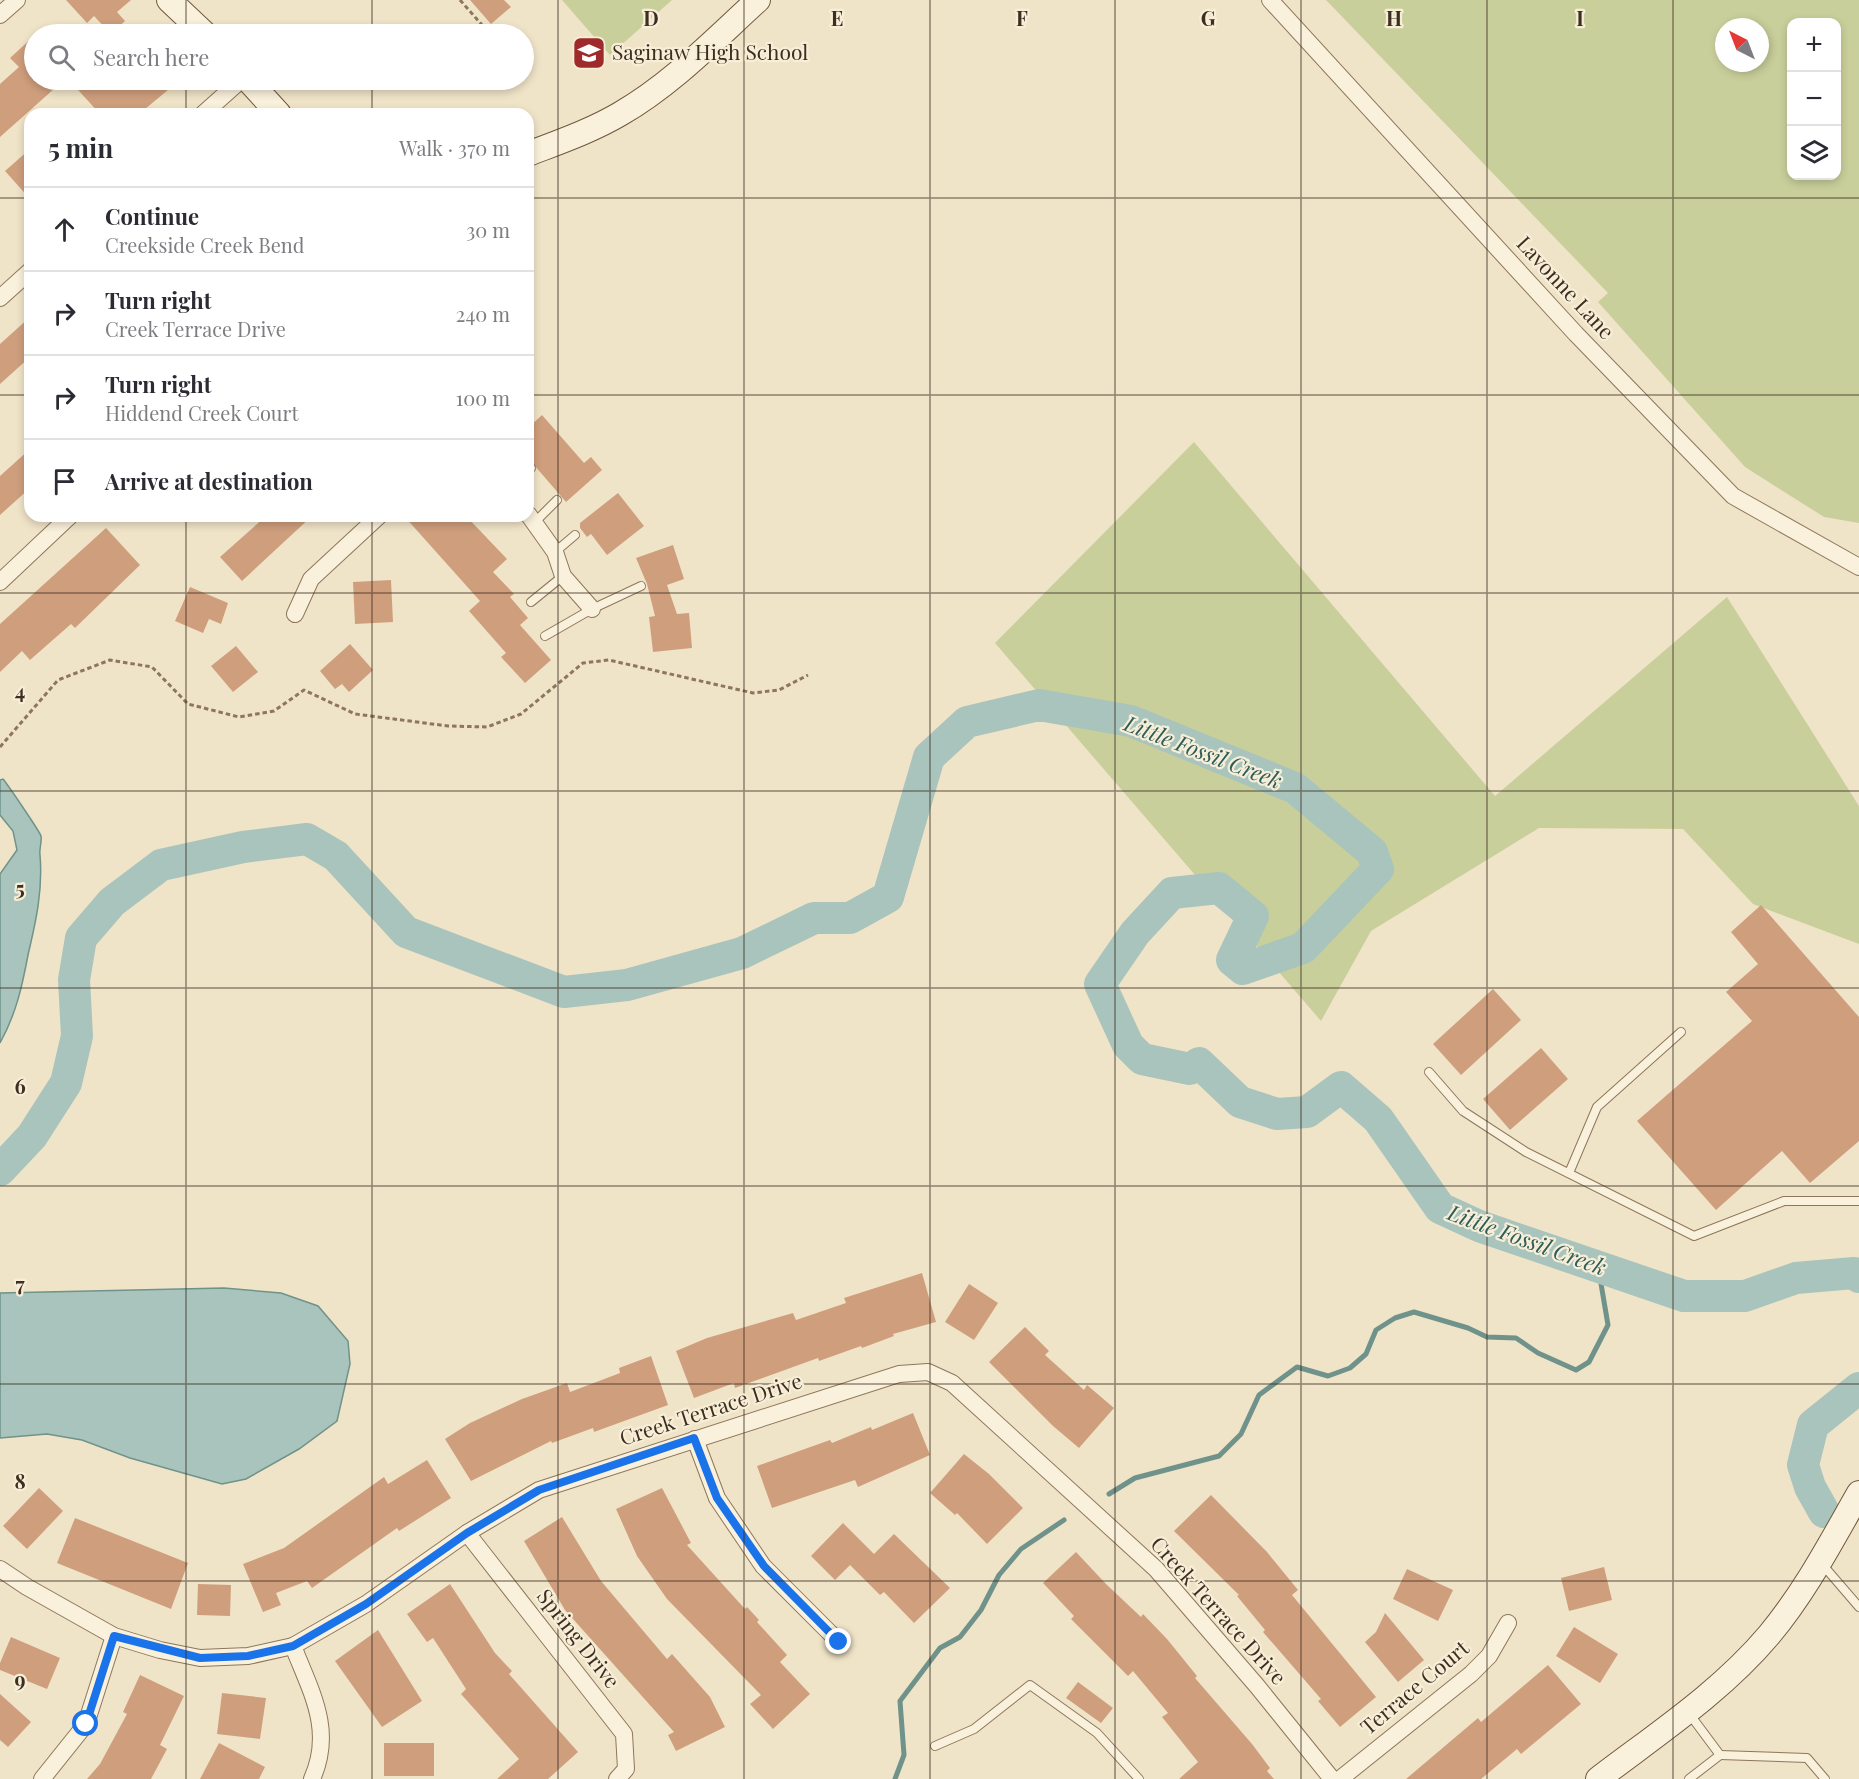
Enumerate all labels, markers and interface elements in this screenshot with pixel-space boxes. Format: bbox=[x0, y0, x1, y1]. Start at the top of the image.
text: D bbox=[643, 4, 659, 31]
text: E bbox=[831, 4, 843, 31]
text: F bbox=[1016, 4, 1028, 31]
text: G bbox=[1201, 4, 1216, 31]
text: H bbox=[1386, 4, 1402, 31]
text: I bbox=[1576, 4, 1584, 31]
north arrow bbox=[1715, 18, 1769, 72]
map controls bbox=[1787, 18, 1841, 180]
button: + bbox=[1787, 18, 1841, 72]
search box bbox=[24, 24, 534, 90]
school or university icon: Saginaw High School bbox=[571, 35, 607, 71]
place label: Saginaw High School bbox=[612, 37, 808, 65]
icon: search bbox=[45, 41, 78, 74]
text: Search here bbox=[93, 42, 209, 72]
button: − bbox=[1787, 72, 1841, 126]
button: layers bbox=[1787, 126, 1841, 180]
text: 5 min bbox=[48, 130, 113, 165]
text: Walk · 370 m bbox=[399, 134, 510, 161]
text: Continue bbox=[105, 201, 199, 231]
icon: ahead bbox=[48, 213, 81, 246]
text: 30 m bbox=[466, 216, 510, 243]
street label: Lavonne Lane bbox=[1511, 229, 1621, 344]
text: Creekside Creek Bend bbox=[105, 231, 304, 258]
text: Turn right bbox=[105, 285, 211, 315]
icon: right bbox=[48, 297, 81, 330]
text: 240 m bbox=[456, 300, 510, 327]
text: Creek Terrace Drive bbox=[105, 315, 286, 342]
text: Turn right bbox=[105, 369, 211, 399]
icon: right bbox=[48, 381, 81, 414]
text: 100 m bbox=[456, 384, 510, 411]
text: Hiddend Creek Court bbox=[105, 399, 298, 426]
icon: arrive bbox=[48, 465, 81, 498]
text: Arrive at destination bbox=[105, 466, 313, 496]
text: 4 bbox=[15, 677, 25, 704]
water label: Little Fossil Creek bbox=[1119, 707, 1286, 795]
text: 5 bbox=[15, 874, 25, 901]
text: 6 bbox=[14, 1072, 26, 1099]
water label: Little Fossil Creek bbox=[1443, 1196, 1611, 1282]
text: 7 bbox=[15, 1270, 25, 1297]
street label: Creek Terrace Drive bbox=[616, 1365, 805, 1451]
text: 8 bbox=[14, 1467, 26, 1494]
street label: Creek Terrace Drive bbox=[1146, 1530, 1293, 1690]
street label: Spring Drive bbox=[532, 1582, 627, 1693]
route end bbox=[825, 1628, 851, 1654]
street label: Terrace Court bbox=[1354, 1633, 1474, 1740]
text: 9 bbox=[14, 1665, 26, 1692]
route start bbox=[72, 1710, 98, 1736]

